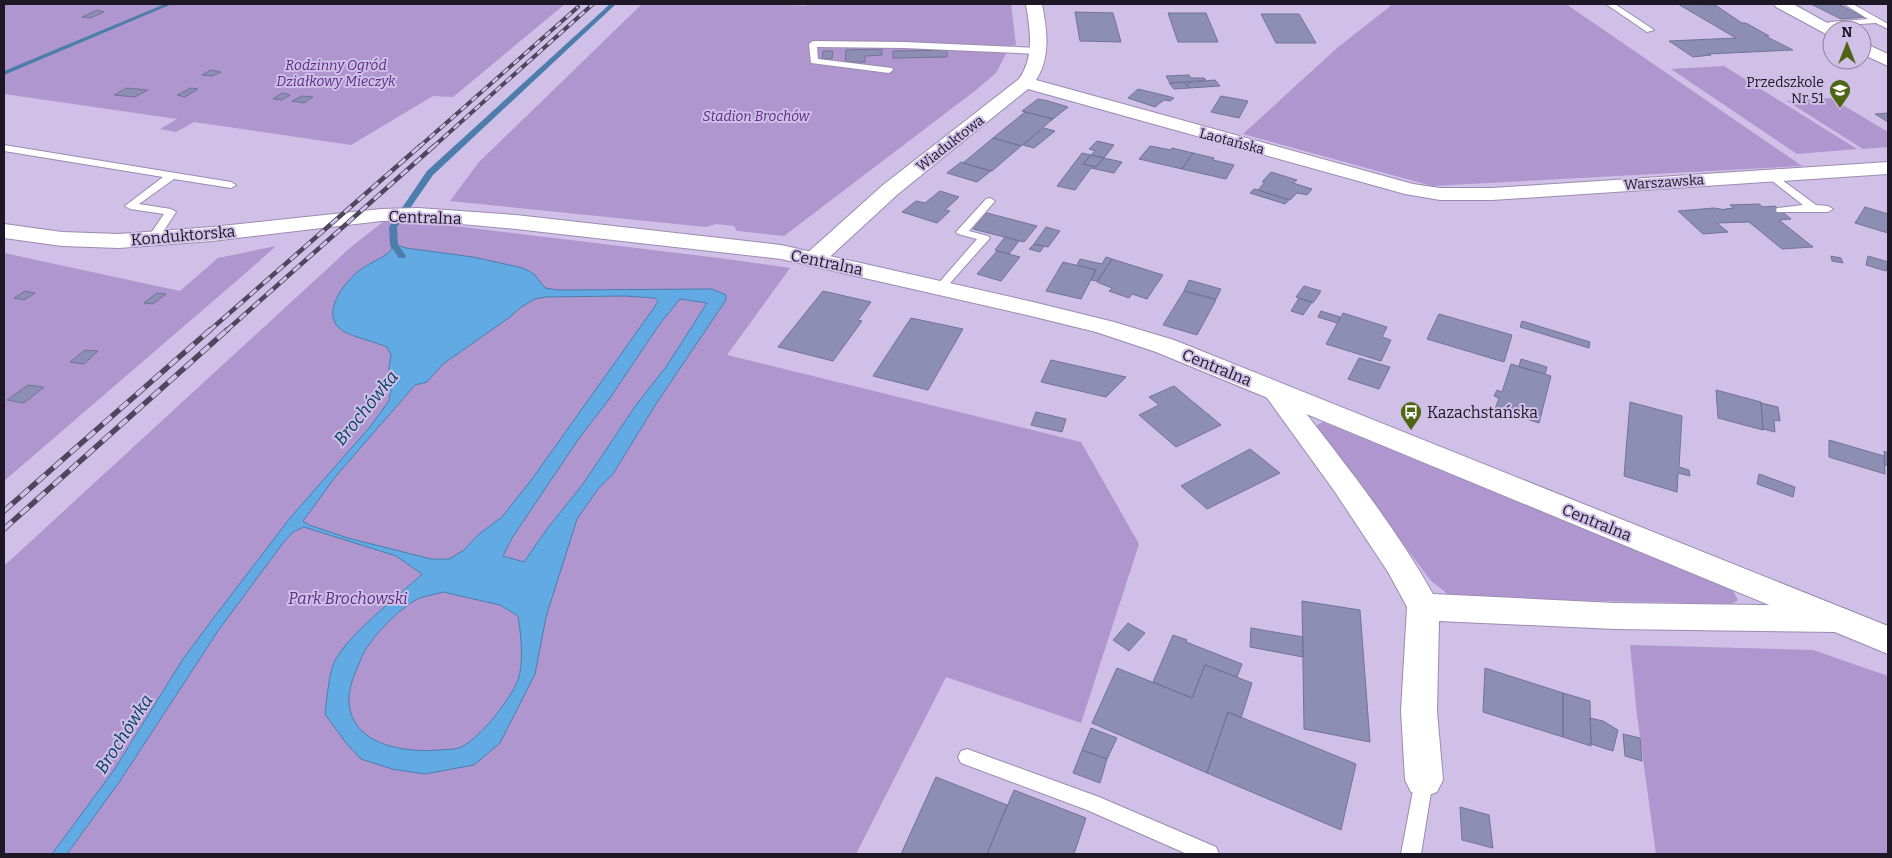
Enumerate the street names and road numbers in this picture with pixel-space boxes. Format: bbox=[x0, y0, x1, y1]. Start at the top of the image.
street label: Wiaduktowa bbox=[913, 111, 988, 175]
street label: Laotańska bbox=[1198, 125, 1267, 158]
street label: Warszawska bbox=[1623, 171, 1705, 194]
street label: Centralna bbox=[388, 207, 462, 228]
street label: Konduktorska bbox=[130, 221, 236, 250]
street label: Centralna bbox=[789, 246, 865, 279]
street label: Centralna bbox=[1179, 345, 1255, 390]
street label: Centralna bbox=[1559, 500, 1635, 545]

